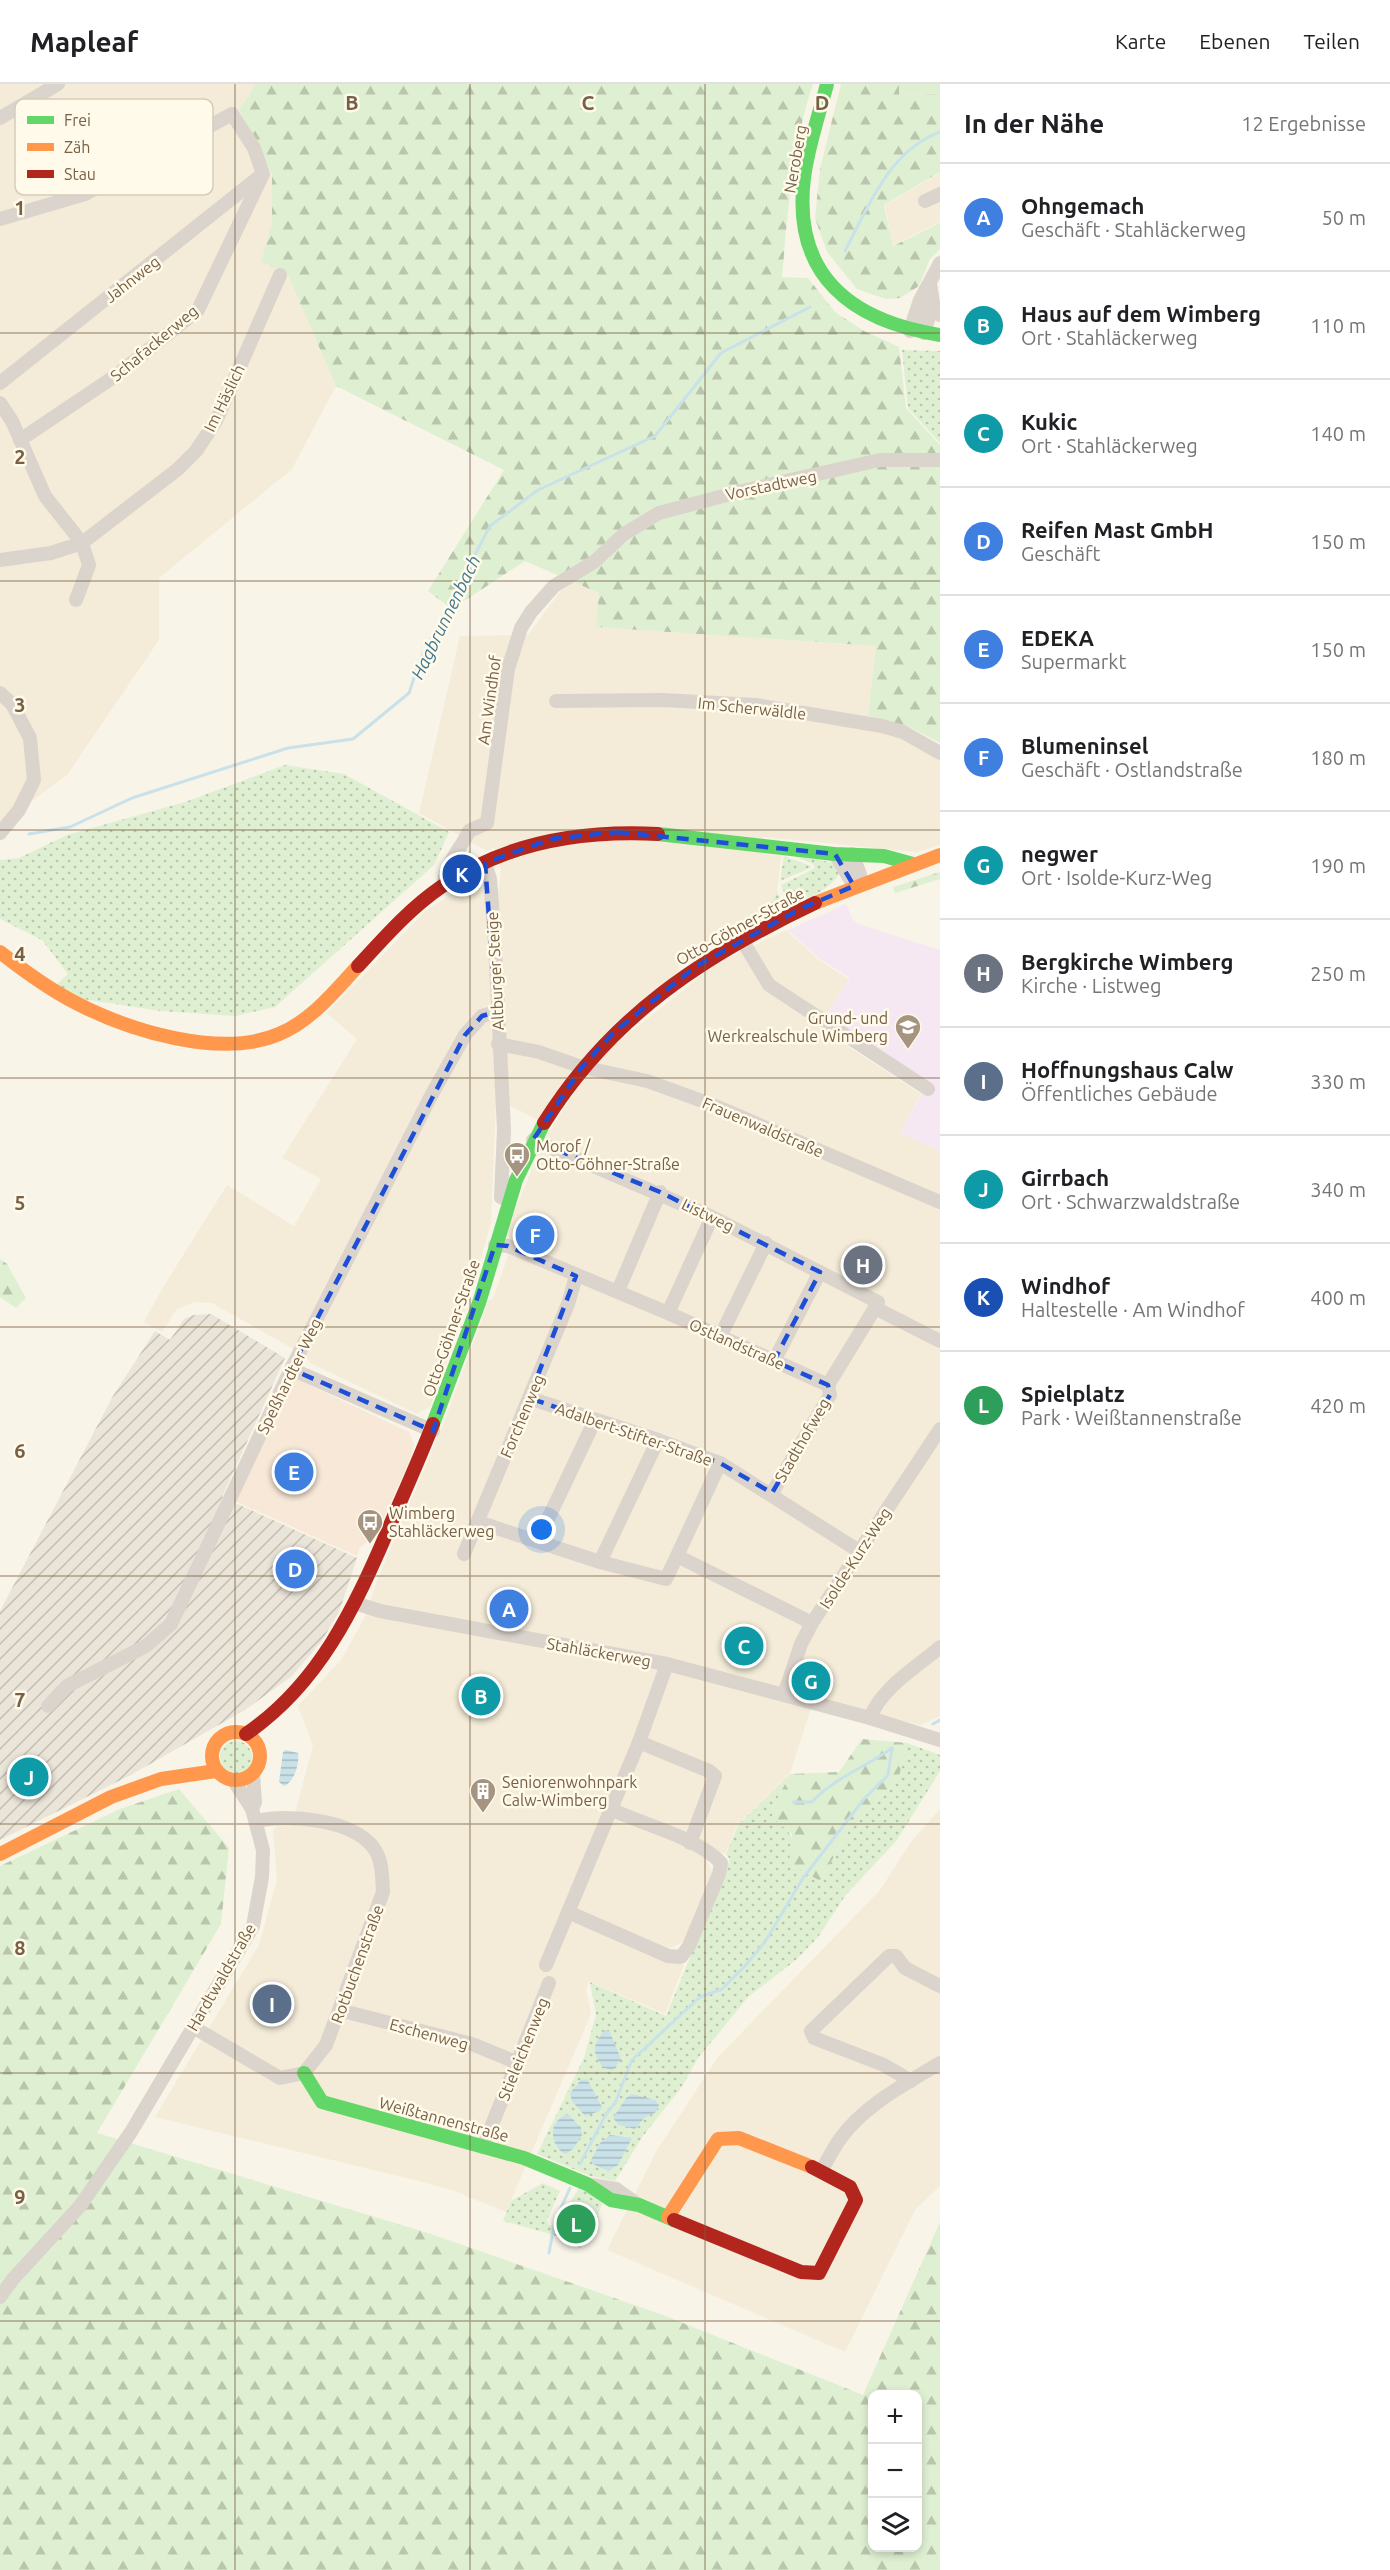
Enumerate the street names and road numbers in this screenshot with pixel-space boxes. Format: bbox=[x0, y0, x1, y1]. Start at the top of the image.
street label: Neroberg bbox=[780, 123, 810, 195]
street label: Jahnweg bbox=[101, 252, 163, 306]
street label: Schafackerweg bbox=[107, 301, 201, 385]
street label: Im Häslich bbox=[200, 361, 248, 435]
street label: Vorstadtweg bbox=[724, 467, 818, 503]
street label: Am Windhof bbox=[474, 653, 504, 746]
street label: Im Scherwäldle bbox=[697, 693, 807, 723]
street label: Otto-Göhner-Straße bbox=[673, 883, 807, 969]
street label: Altburger Steige bbox=[483, 911, 507, 1031]
street label: Frauenwaldstraße bbox=[700, 1093, 826, 1161]
street label: Listweg bbox=[679, 1195, 737, 1235]
street label: Otto-Göhner-Straße bbox=[419, 1257, 483, 1399]
street label: Speßhardter Weg bbox=[253, 1315, 325, 1437]
street label: Ostlandstraße bbox=[686, 1315, 788, 1373]
street label: Forchenweg bbox=[496, 1372, 548, 1460]
street label: Stadthofweg bbox=[771, 1395, 833, 1485]
street label: Adalbert-Stifter-Straße bbox=[553, 1399, 715, 1469]
street label: Isolde-Kurz-Weg bbox=[816, 1504, 894, 1612]
street label: Stahläckerweg bbox=[546, 1634, 652, 1670]
street label: Rotbuchenstraße bbox=[327, 1902, 387, 2026]
street label: Hardtwaldstraße bbox=[183, 1920, 259, 2034]
street label: Stieleichenweg bbox=[494, 1995, 552, 2103]
street label: Eschenweg bbox=[388, 2015, 470, 2053]
street label: Weißtannenstraße bbox=[377, 2093, 511, 2145]

